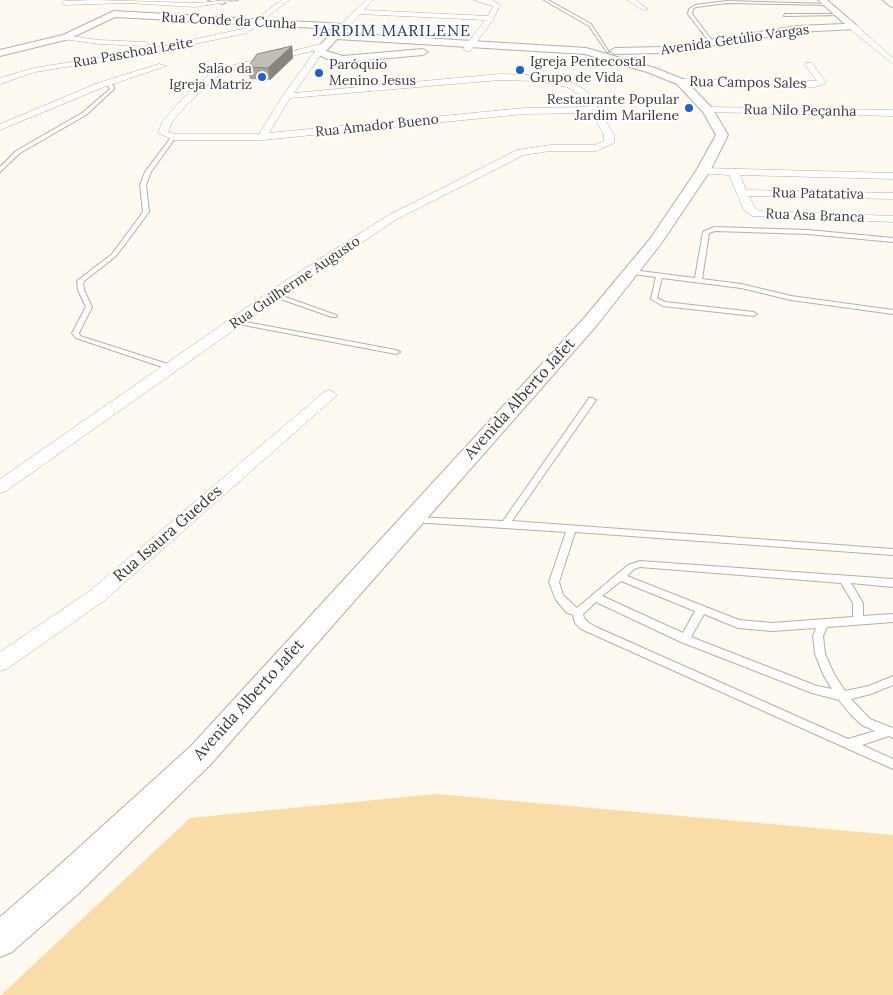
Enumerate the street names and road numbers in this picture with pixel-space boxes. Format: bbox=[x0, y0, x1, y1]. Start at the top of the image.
street label: Rua Conde da Cunha bbox=[161, 9, 297, 33]
street label: Avenida Getúlio Vargas bbox=[660, 21, 810, 59]
street label: Rua Paschoal Leite bbox=[72, 34, 194, 72]
street label: Rua Campos Sales bbox=[689, 74, 807, 92]
street label: Rua Nilo Peçanha bbox=[743, 102, 857, 120]
street label: Rua Amador Bueno bbox=[314, 111, 440, 141]
street label: Rua Patatativa bbox=[772, 185, 864, 203]
street label: Rua Asa Branca bbox=[765, 206, 865, 226]
street label: Rua Guilherme Augusto bbox=[226, 233, 364, 333]
street label: Avenida Alberto Jafet bbox=[461, 335, 579, 463]
street label: Rua Isaura Guedes bbox=[110, 482, 226, 586]
street label: Avenida Alberto Jafet bbox=[190, 636, 308, 764]

